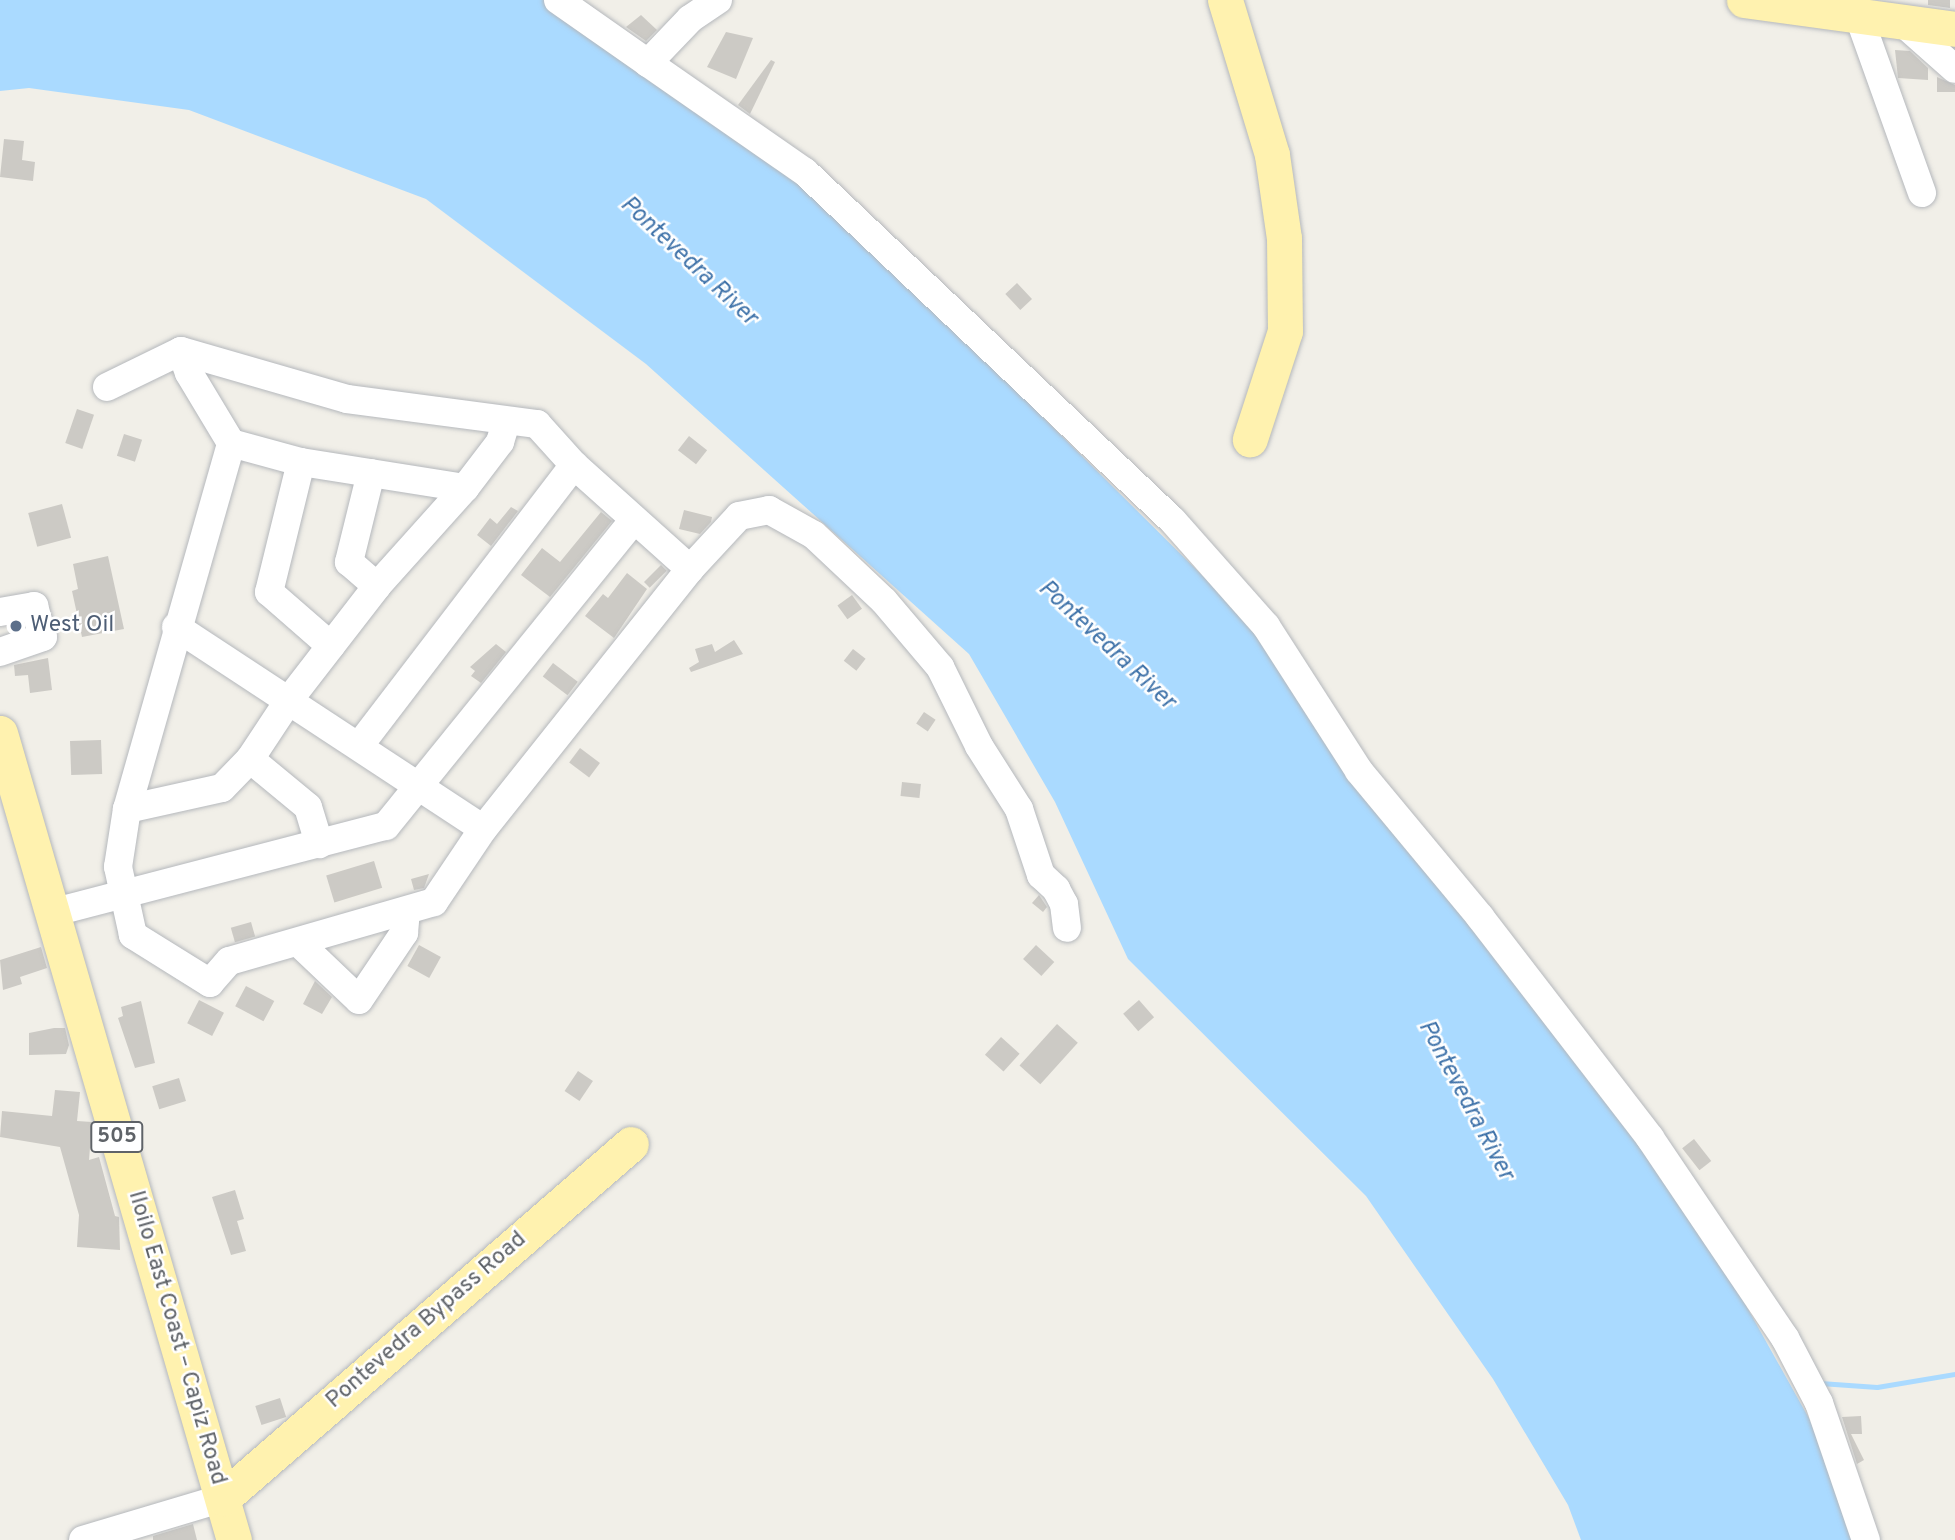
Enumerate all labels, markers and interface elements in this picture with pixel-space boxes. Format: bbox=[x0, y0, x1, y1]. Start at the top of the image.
water label: Pontevedra River bbox=[613, 191, 763, 333]
water label: Pontevedra River bbox=[1031, 575, 1181, 717]
place label: West Oil bbox=[30, 612, 114, 640]
marker: West Oil bbox=[8, 618, 24, 634]
water label: Pontevedra River bbox=[1411, 1016, 1519, 1186]
road number: 505 bbox=[89, 1120, 145, 1154]
street label: Iloilo East Coast – Capiz Road bbox=[121, 1188, 231, 1488]
street label: Pontevedra Bypass Road bbox=[321, 1227, 533, 1415]

